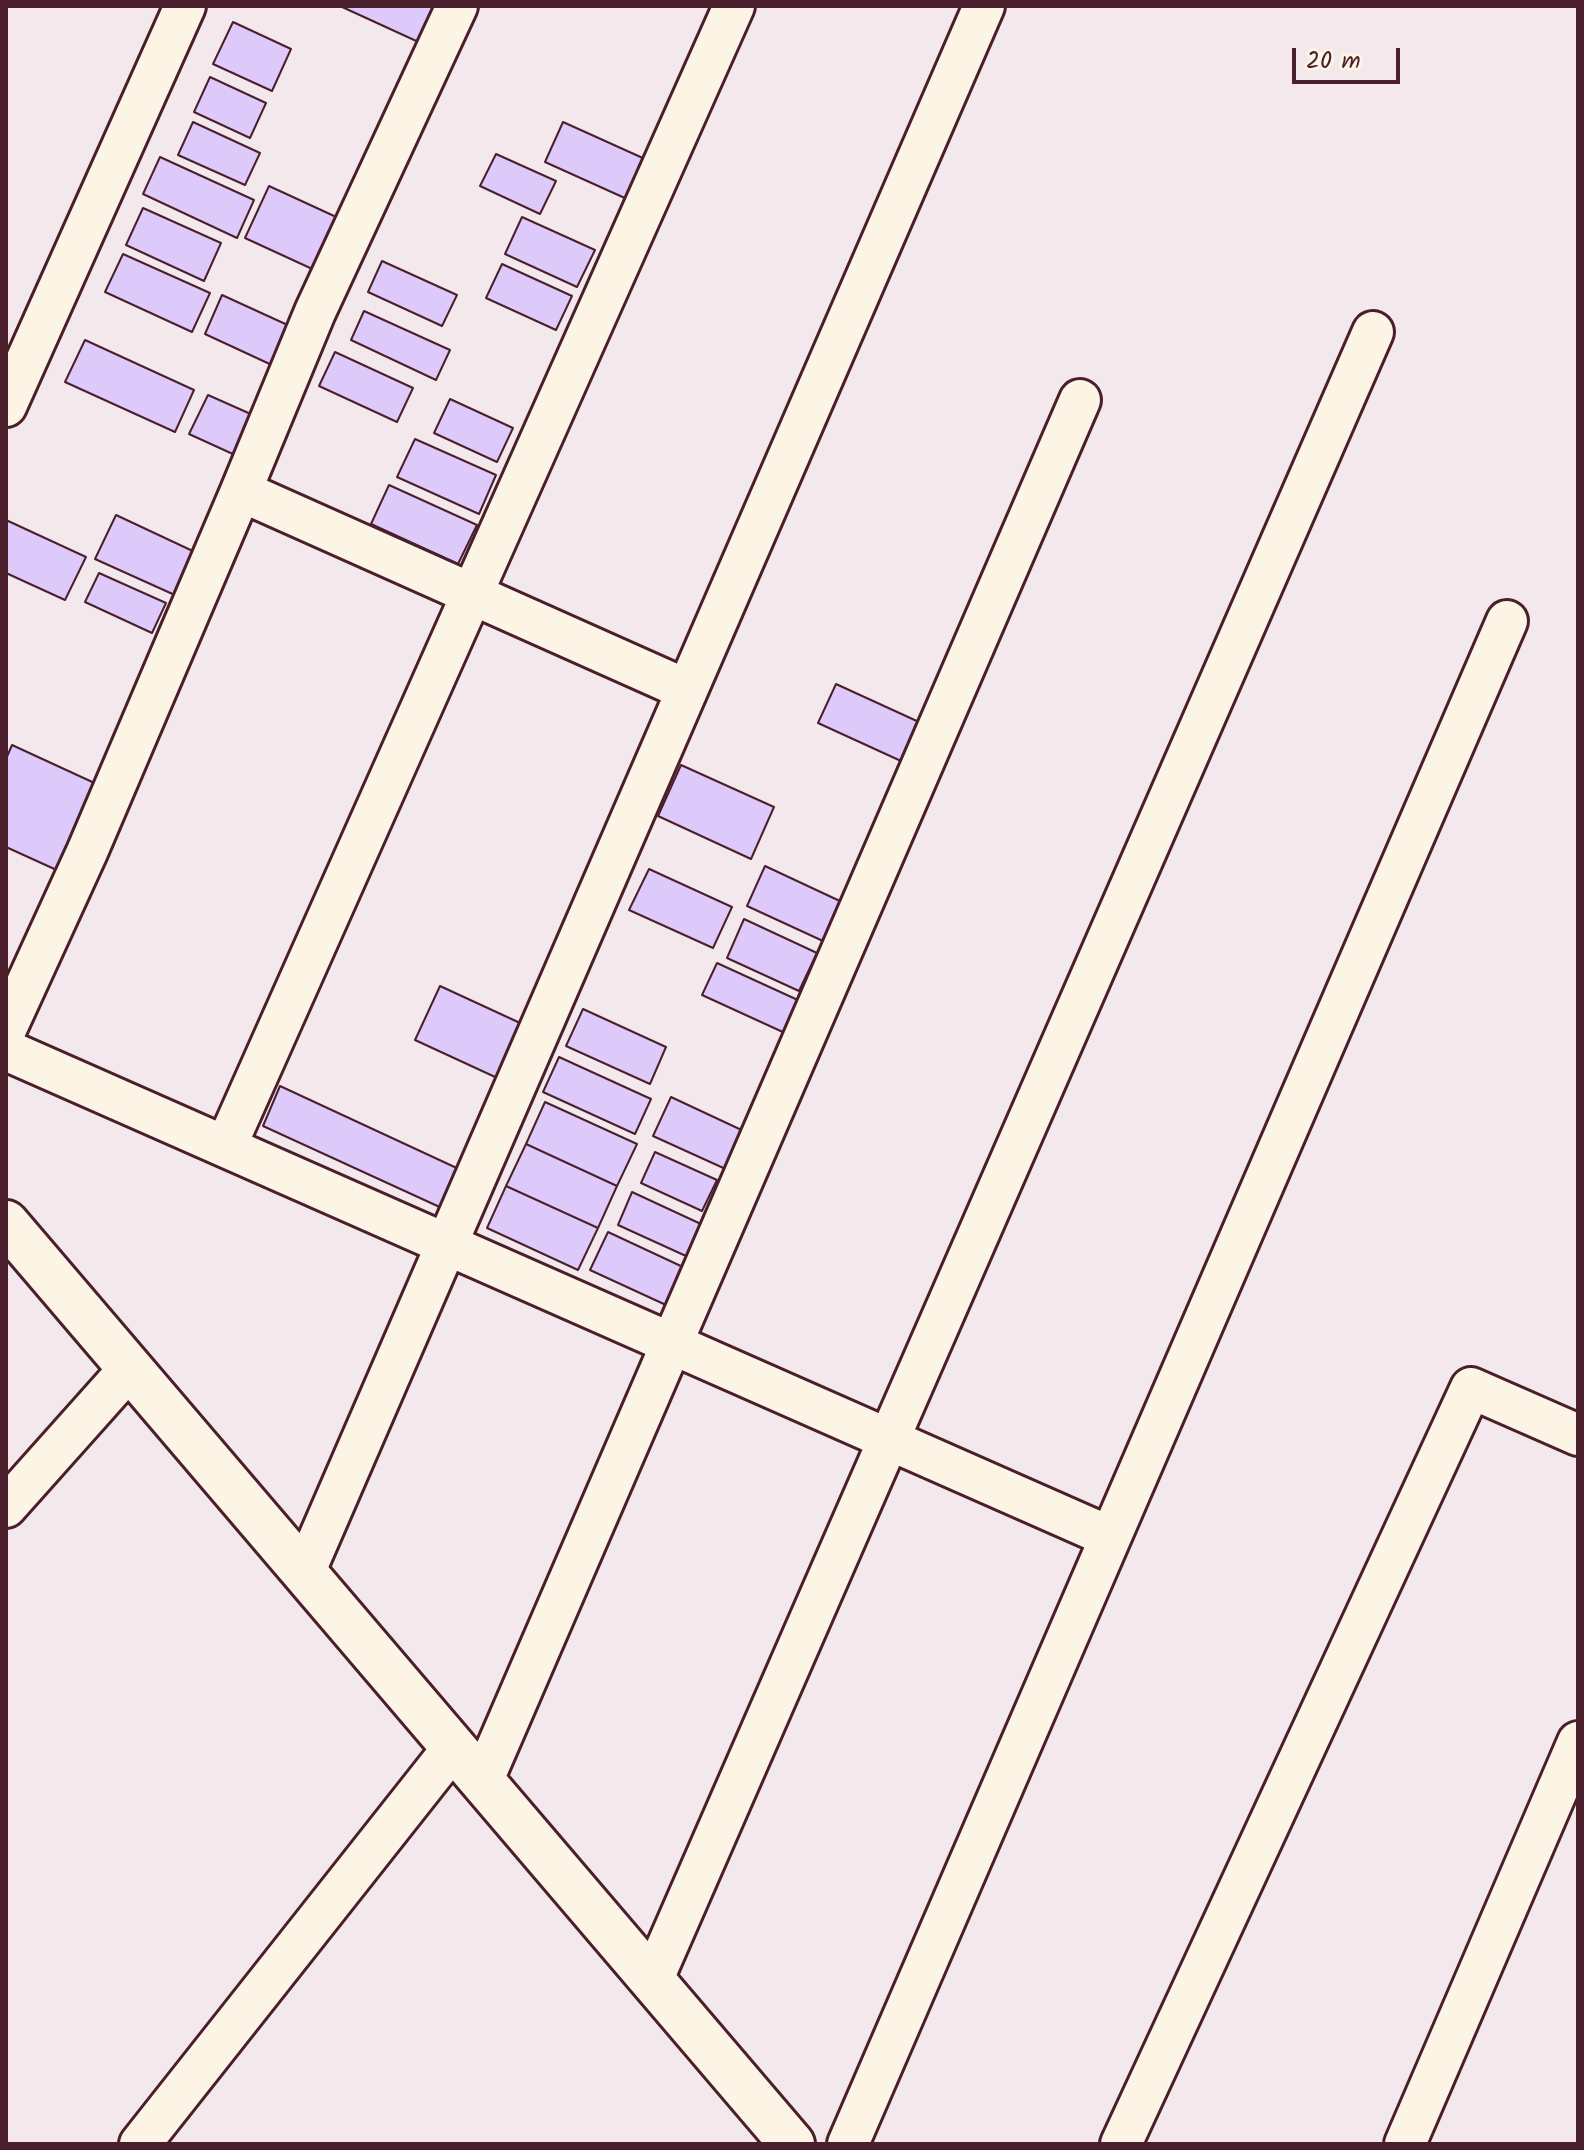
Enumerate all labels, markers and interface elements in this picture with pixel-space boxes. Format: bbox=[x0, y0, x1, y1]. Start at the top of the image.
scale bar bbox=[1296, 32, 1404, 82]
text: 20 m bbox=[1306, 42, 1361, 81]

